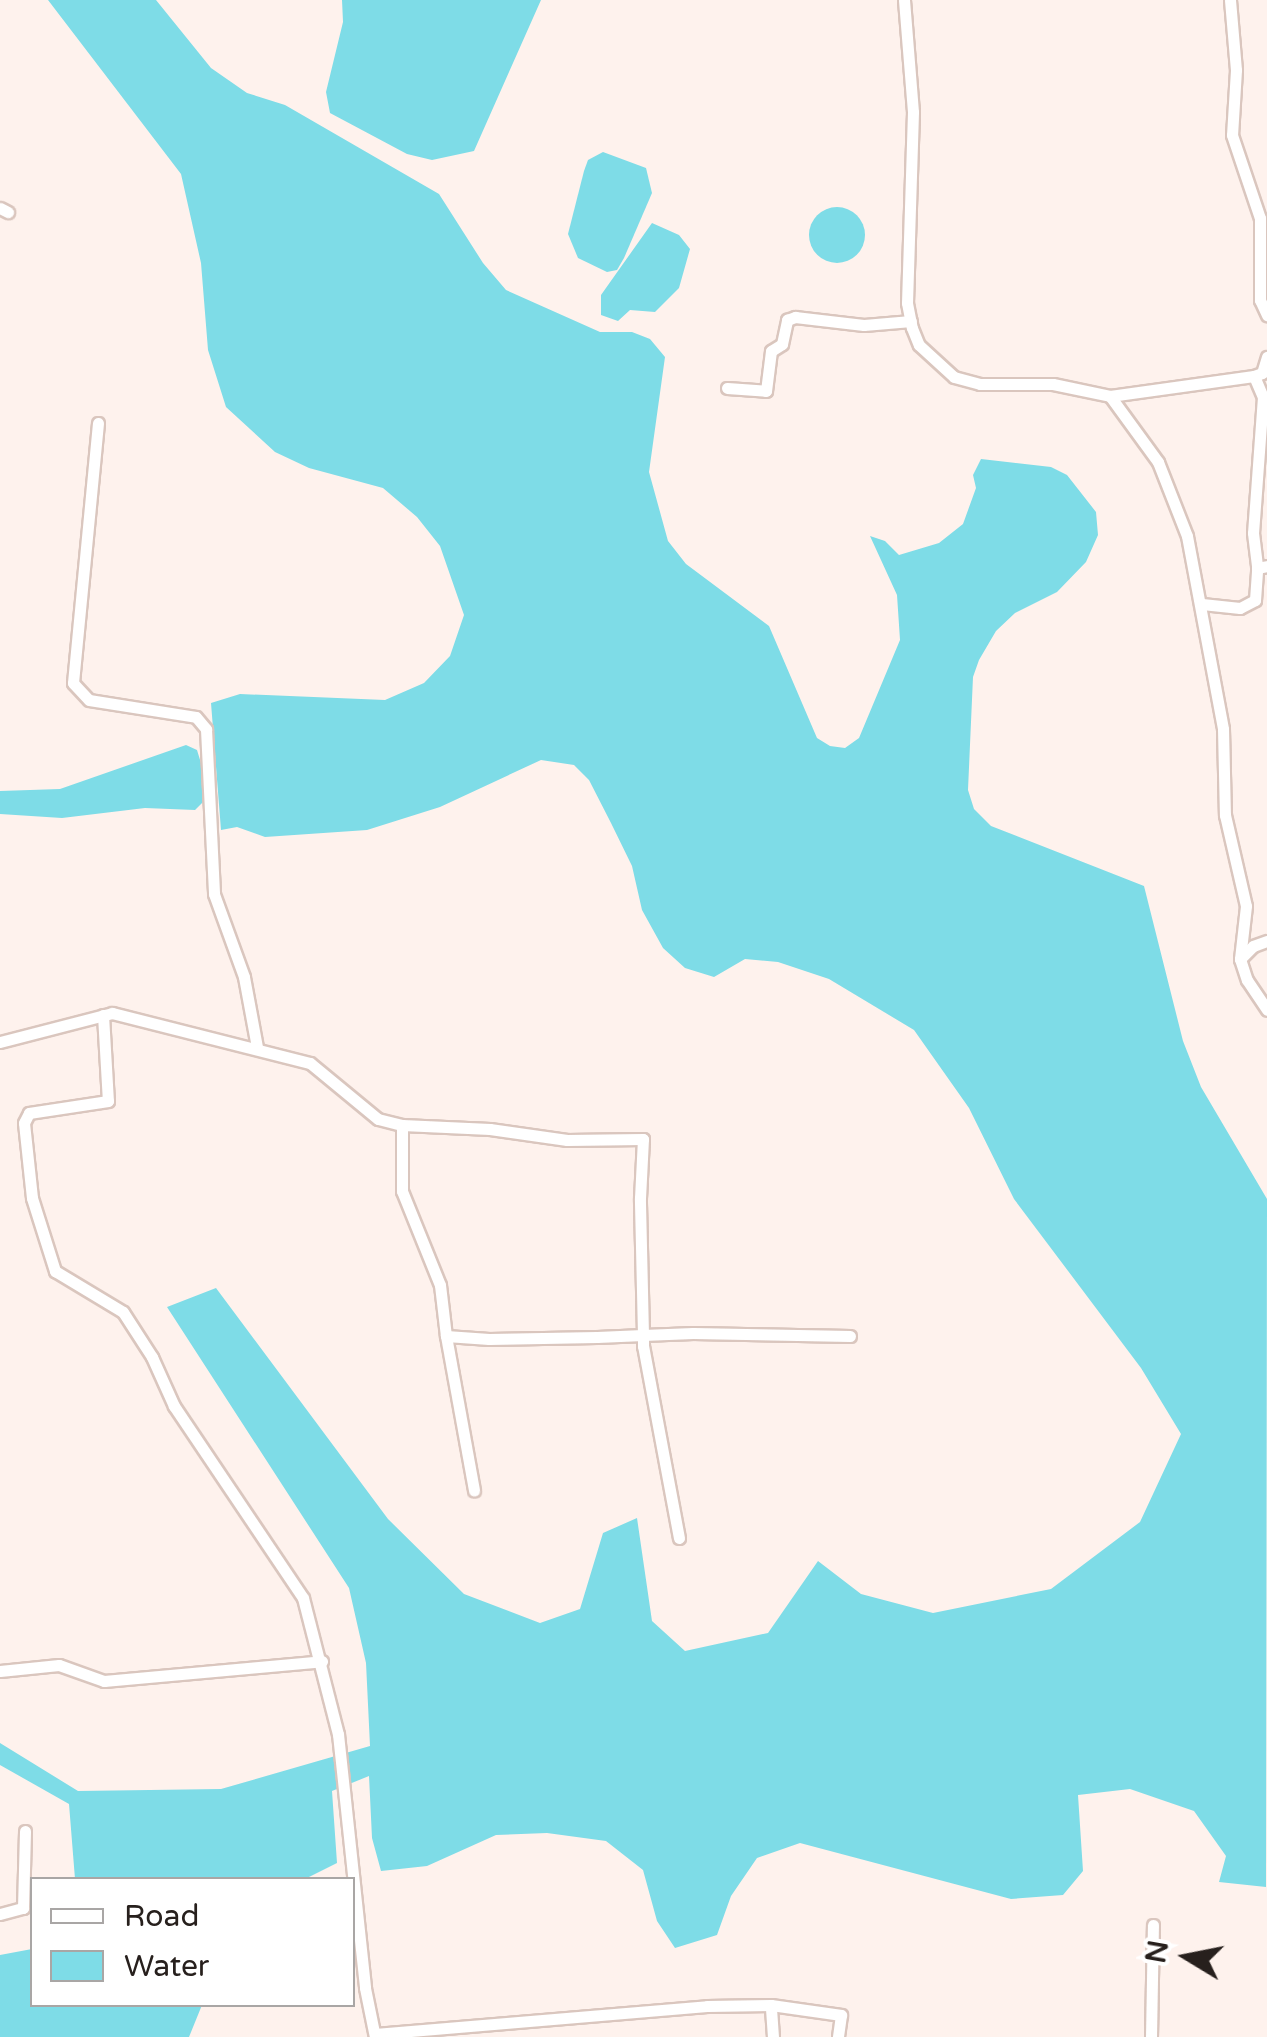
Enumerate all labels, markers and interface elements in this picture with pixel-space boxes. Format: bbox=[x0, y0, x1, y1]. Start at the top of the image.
legend bbox=[30, 1877, 355, 2007]
text: Road bbox=[124, 1898, 199, 1935]
north arrow bbox=[1137, 1907, 1237, 2007]
text: N bbox=[1139, 1938, 1176, 1966]
text: Water bbox=[124, 1948, 209, 1985]

